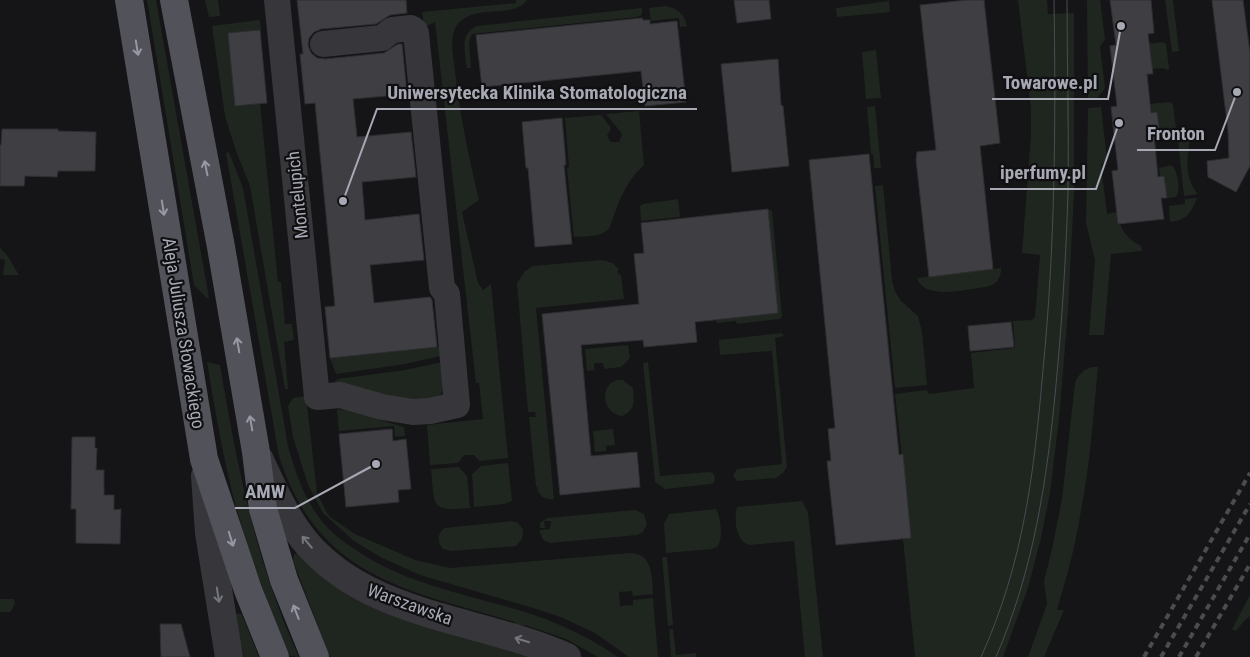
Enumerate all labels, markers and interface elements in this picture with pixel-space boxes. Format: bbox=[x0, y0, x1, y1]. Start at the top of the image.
one-way arrow bbox=[132, 40, 142, 56]
callout: Towarowe.pl bbox=[992, 65, 1108, 99]
text: Towarowe.pl bbox=[1002, 71, 1098, 94]
callout: Uniwersytecka Klinika Stomatologiczna bbox=[377, 75, 697, 109]
text: Uniwersytecka Klinika Stomatologiczna bbox=[387, 81, 687, 104]
callout: Fronton bbox=[1137, 116, 1215, 150]
text: Fronton bbox=[1147, 122, 1205, 145]
street label: Montelupich bbox=[282, 150, 312, 240]
callout: iperfumy.pl bbox=[990, 155, 1096, 189]
one-way arrow bbox=[201, 160, 211, 176]
text: iperfumy.pl bbox=[1000, 161, 1086, 184]
one-way arrow bbox=[158, 200, 168, 216]
street label: Aleja Juliusza Słowackiego bbox=[159, 236, 209, 430]
one-way arrow bbox=[232, 337, 242, 353]
one-way arrow bbox=[246, 415, 256, 431]
callout: AMW bbox=[235, 474, 295, 508]
text: AMW bbox=[245, 480, 285, 503]
one-way arrow bbox=[226, 530, 236, 546]
one-way arrow bbox=[301, 536, 312, 549]
street label: Warszawska bbox=[365, 579, 455, 629]
one-way arrow bbox=[214, 586, 224, 602]
one-way arrow bbox=[291, 605, 300, 620]
one-way arrow bbox=[514, 635, 530, 645]

